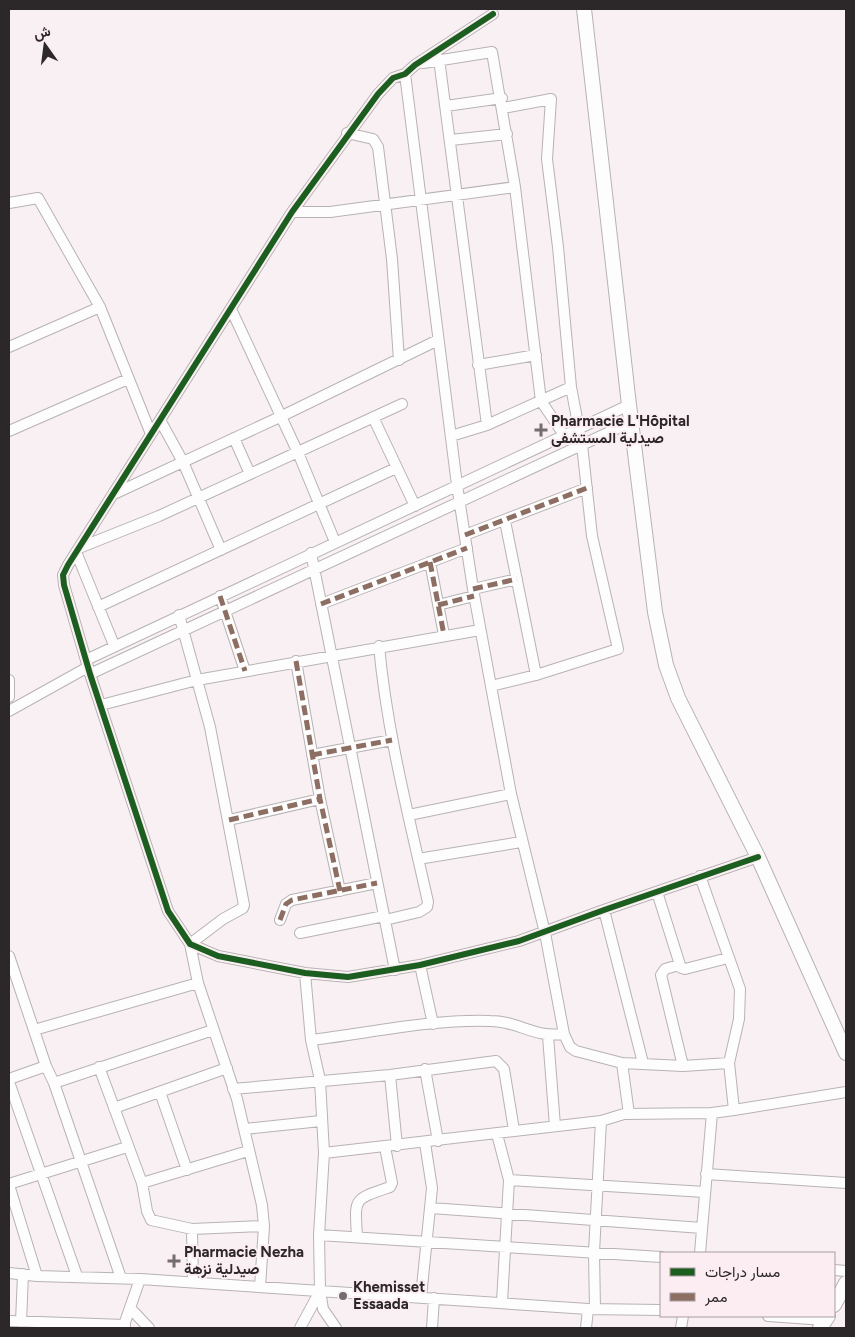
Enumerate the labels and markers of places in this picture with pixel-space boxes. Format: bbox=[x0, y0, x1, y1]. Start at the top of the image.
place label: Pharmacie L'Hôpital صيدلية المستشفى bbox=[551, 412, 690, 447]
marker: Pharmacie L'Hôpital صيدلية المستشفى bbox=[535, 424, 547, 436]
place label: Pharmacie Nezha صيدلية نزهة bbox=[184, 1243, 304, 1278]
marker: Pharmacie Nezha صيدلية نزهة bbox=[168, 1255, 180, 1267]
place label: Khemisset Essaada bbox=[353, 1278, 425, 1313]
marker: Khemisset Essaada bbox=[337, 1290, 349, 1302]

